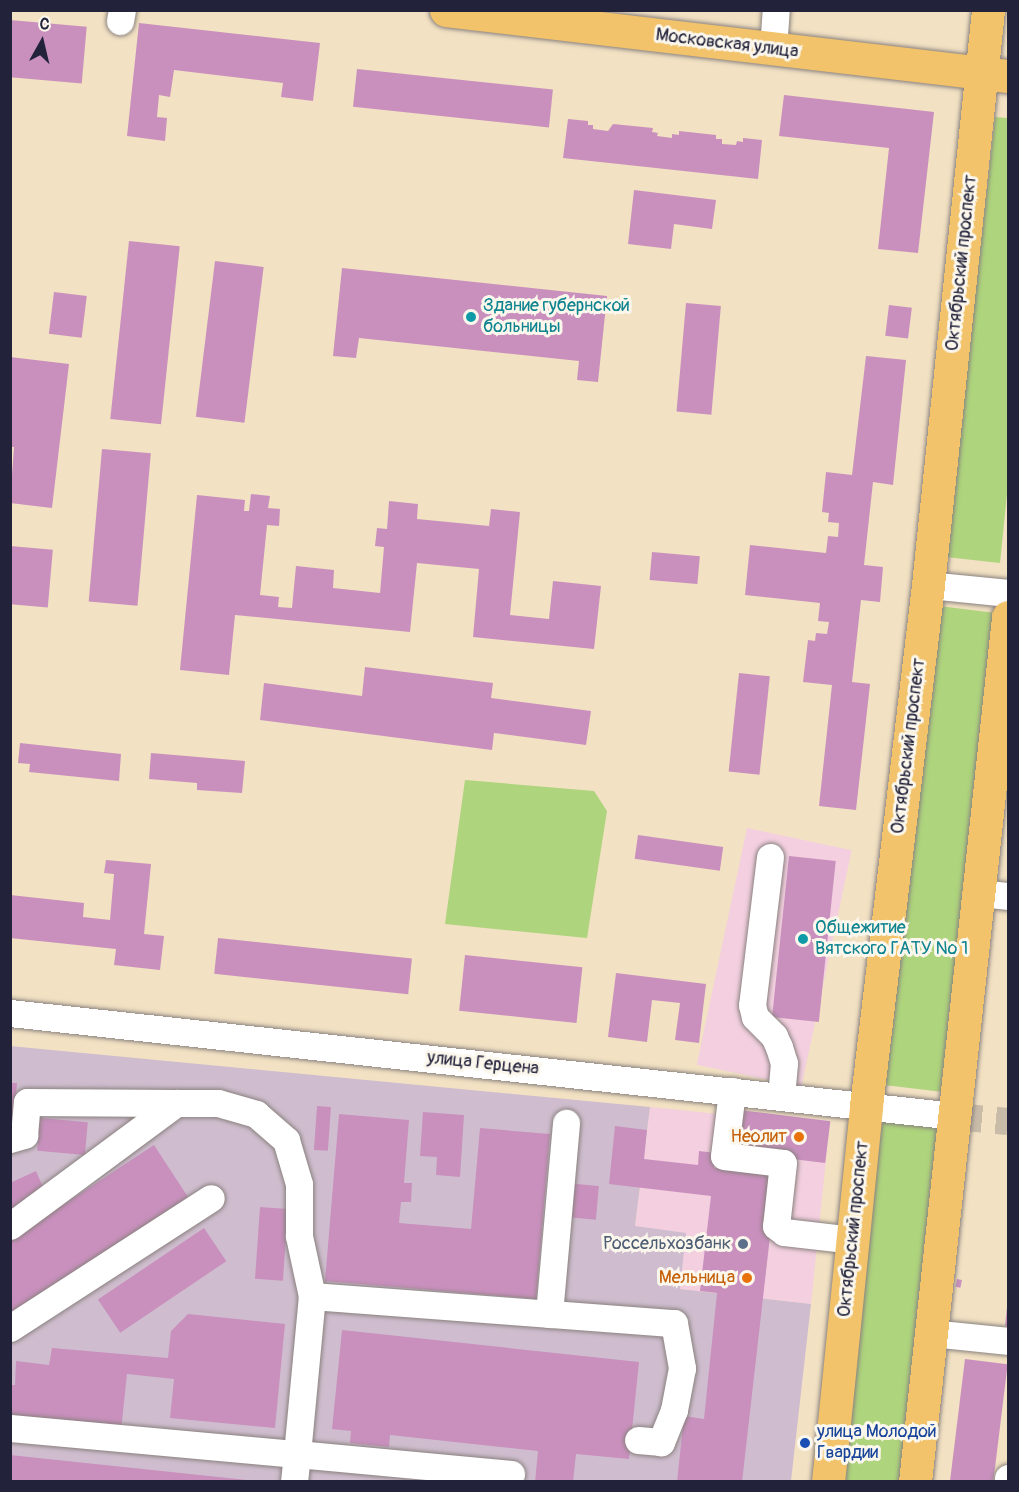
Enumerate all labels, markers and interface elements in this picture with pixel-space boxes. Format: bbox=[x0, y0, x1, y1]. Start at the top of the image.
north arrow bbox=[12, 12, 72, 72]
text: С bbox=[38, 14, 51, 35]
street label: Московская улица bbox=[654, 25, 800, 63]
street label: Октябрьский проспект bbox=[942, 174, 982, 352]
place label: Здание губернской больницы bbox=[483, 296, 630, 338]
marker: Здание губернской больницы bbox=[464, 310, 478, 324]
street label: Октябрьский проспект bbox=[887, 657, 931, 835]
place label: Общежитие Вятского ГАТУ № 1 bbox=[815, 918, 968, 960]
marker: Общежитие Вятского ГАТУ № 1 bbox=[796, 932, 810, 946]
street label: улица Герцена bbox=[426, 1047, 540, 1081]
place label: Неолит bbox=[731, 1126, 787, 1148]
marker: Неолит bbox=[792, 1130, 806, 1144]
street label: Октябрьский проспект bbox=[834, 1140, 874, 1318]
place label: Россельхозбанк bbox=[603, 1233, 731, 1255]
marker: Россельхозбанк bbox=[736, 1237, 750, 1251]
place label: Мельница bbox=[659, 1267, 735, 1289]
marker: Мельница bbox=[740, 1271, 754, 1285]
place label: улица Молодой Гвардии bbox=[817, 1422, 937, 1464]
marker: улица Молодой Гвардии bbox=[798, 1436, 812, 1450]

